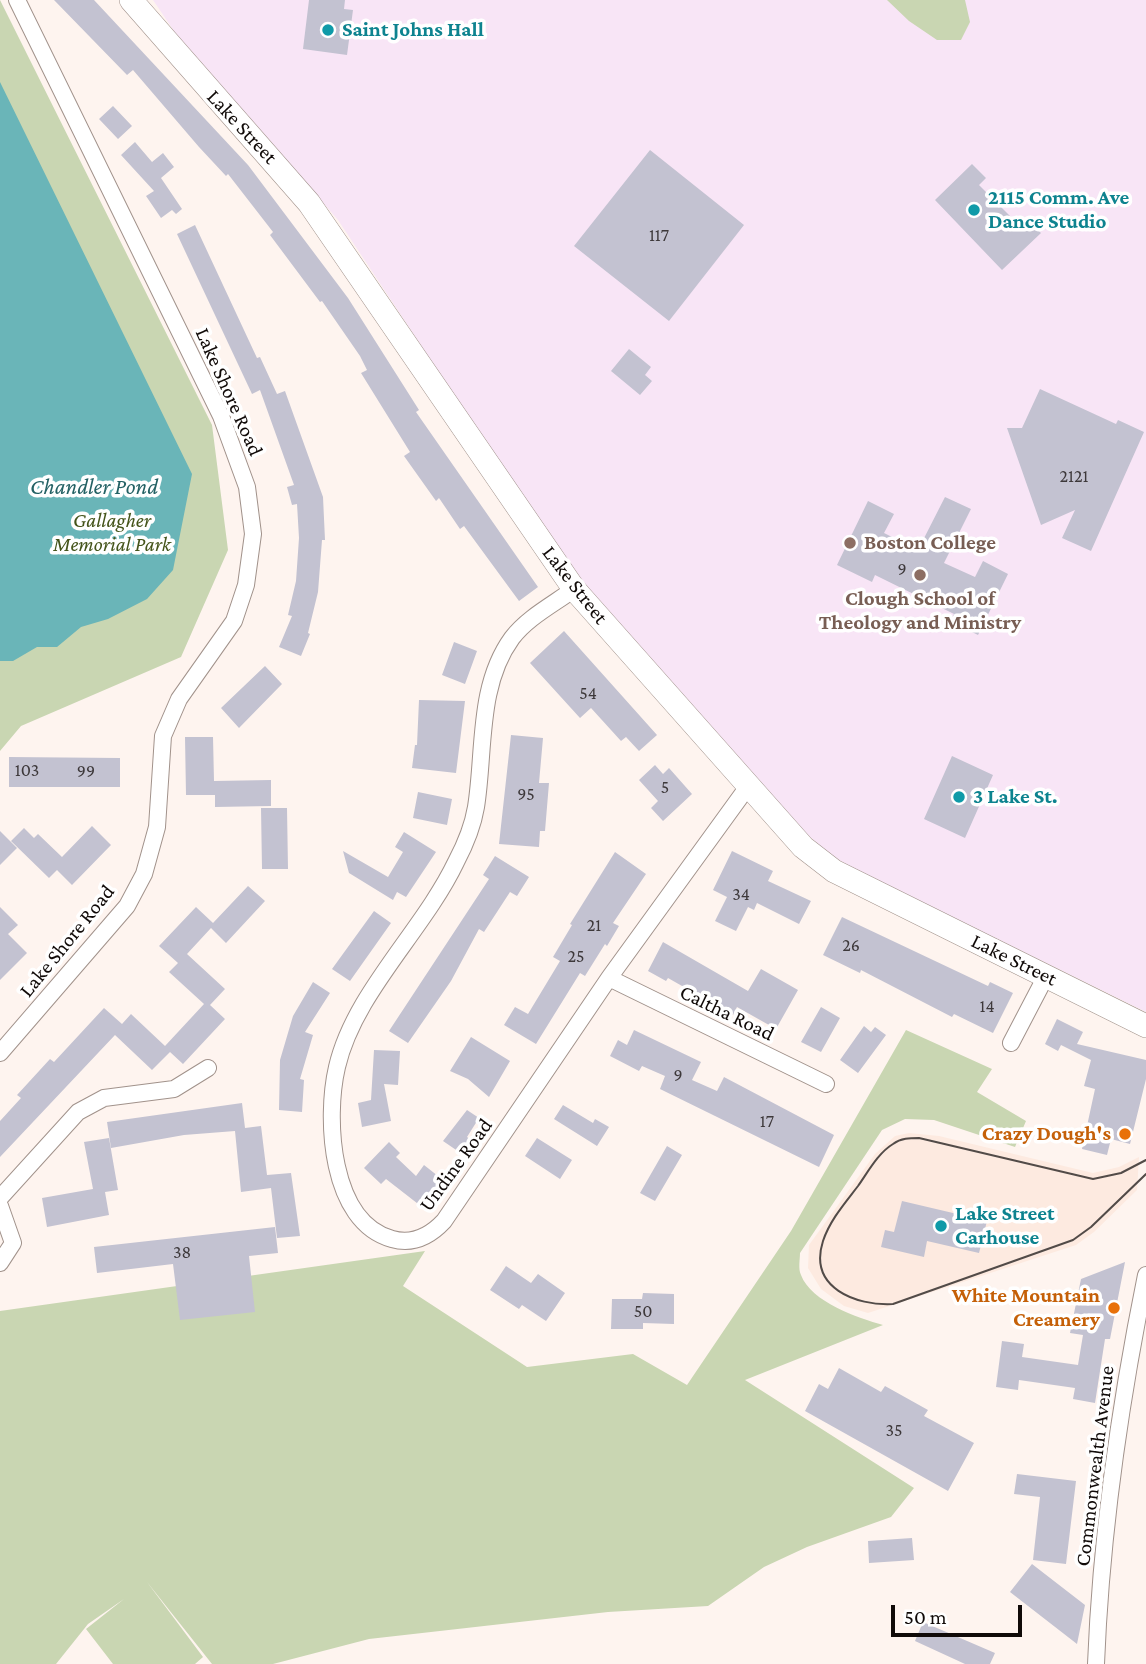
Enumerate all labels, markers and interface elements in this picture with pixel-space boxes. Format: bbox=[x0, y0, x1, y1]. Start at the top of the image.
place label: Saint Johns Hall bbox=[342, 17, 484, 43]
marker: Saint Johns Hall bbox=[320, 22, 336, 38]
street label: Lake Street bbox=[201, 85, 283, 169]
place label: 2115 Comm. Ave Dance Studio bbox=[988, 185, 1129, 235]
marker: 2115 Comm. Ave Dance Studio bbox=[966, 202, 982, 218]
house number: 117 bbox=[649, 224, 669, 246]
street label: Lake Shore Road bbox=[190, 324, 268, 460]
house number: 2121 bbox=[1059, 465, 1089, 487]
water label: Chandler Pond bbox=[30, 473, 158, 501]
park label: Gallagher Memorial Park bbox=[53, 508, 171, 558]
place label: Boston College bbox=[864, 530, 996, 556]
marker: Boston College bbox=[842, 535, 858, 551]
street label: Lake Street bbox=[537, 541, 613, 629]
house number: 9 bbox=[897, 558, 907, 580]
marker: Clough School of Theology and Ministry bbox=[912, 567, 928, 583]
place label: Clough School of Theology and Ministry bbox=[819, 586, 1021, 636]
house number: 54 bbox=[579, 682, 597, 704]
house number: 103 bbox=[15, 759, 39, 781]
house number: 99 bbox=[77, 760, 95, 782]
house number: 5 bbox=[661, 776, 669, 798]
house number: 95 bbox=[517, 783, 535, 805]
place label: 3 Lake St. bbox=[973, 784, 1058, 810]
marker: 3 Lake St. bbox=[951, 789, 967, 805]
street label: Lake Shore Road bbox=[14, 880, 120, 1002]
house number: 34 bbox=[732, 883, 750, 905]
house number: 21 bbox=[587, 914, 601, 936]
street label: Lake Street bbox=[967, 928, 1061, 992]
house number: 26 bbox=[842, 934, 860, 956]
house number: 25 bbox=[567, 945, 585, 967]
street label: Caltha Road bbox=[676, 979, 778, 1047]
house number: 14 bbox=[979, 995, 995, 1017]
house number: 9 bbox=[673, 1064, 683, 1086]
house number: 17 bbox=[760, 1110, 774, 1132]
street label: Undine Road bbox=[414, 1114, 498, 1216]
place label: Crazy Dough's bbox=[982, 1121, 1111, 1147]
marker: Crazy Dough's bbox=[1117, 1126, 1133, 1142]
place label: Lake Street Carhouse bbox=[955, 1201, 1055, 1251]
marker: Lake Street Carhouse bbox=[933, 1218, 949, 1234]
house number: 38 bbox=[173, 1241, 191, 1263]
place label: White Mountain Creamery bbox=[952, 1283, 1100, 1333]
house number: 50 bbox=[634, 1300, 652, 1322]
marker: White Mountain Creamery bbox=[1106, 1300, 1122, 1316]
street label: Commonwealth Avenue bbox=[1070, 1364, 1120, 1568]
house number: 35 bbox=[885, 1419, 903, 1441]
scale bar bbox=[894, 1590, 1025, 1634]
text: 50 m bbox=[904, 1605, 947, 1629]

